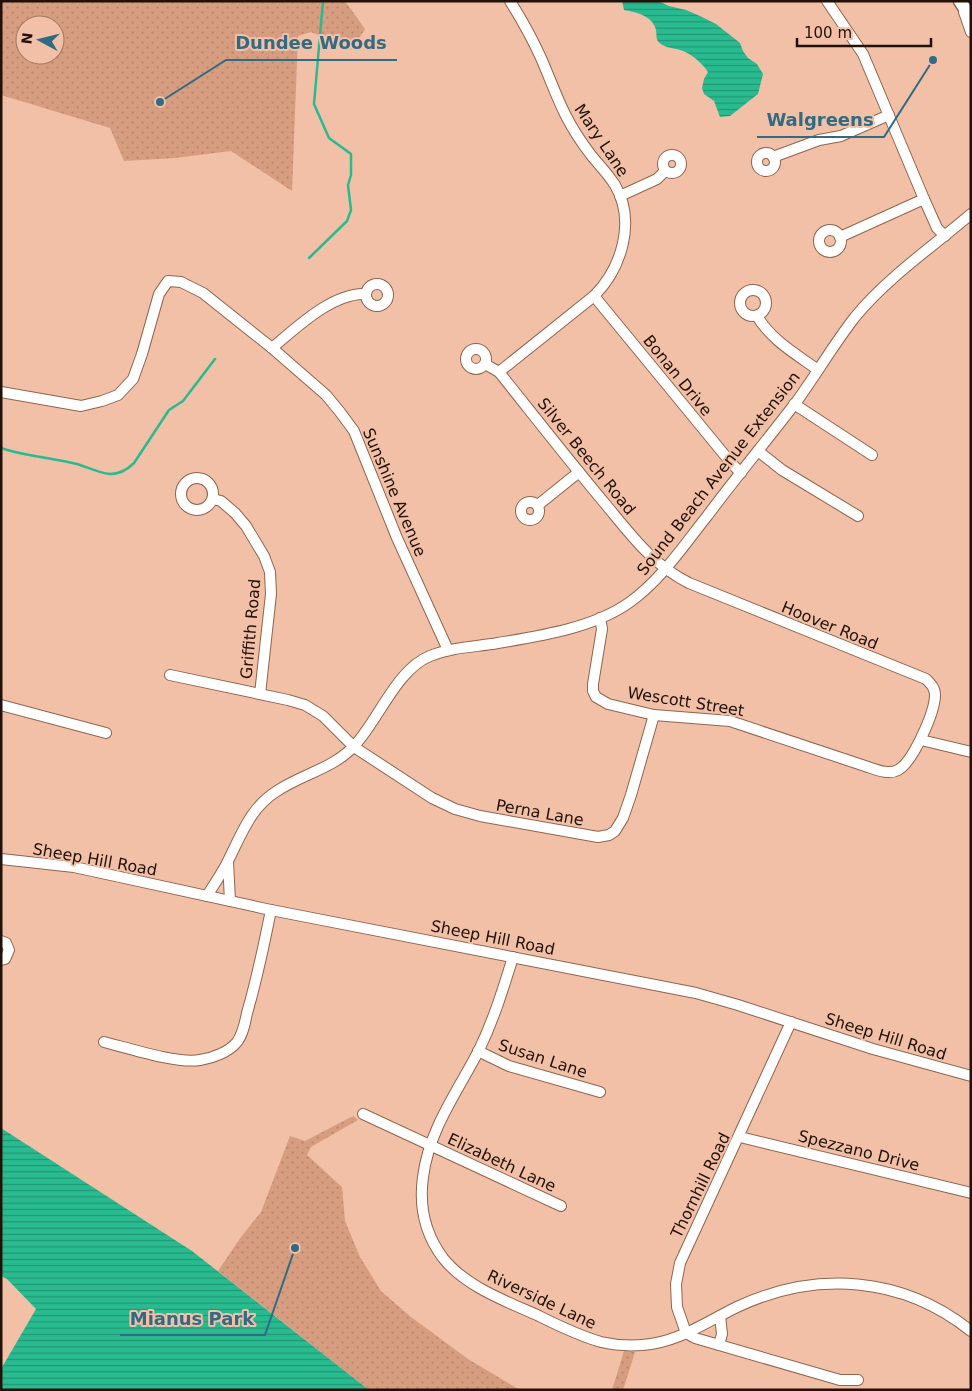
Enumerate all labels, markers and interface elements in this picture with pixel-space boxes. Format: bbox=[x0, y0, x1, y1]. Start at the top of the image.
north arrow bbox=[15, 15, 65, 65]
scale bar bbox=[797, 15, 931, 47]
text: 100 m bbox=[804, 24, 852, 42]
callout: Dundee Woods bbox=[226, 27, 397, 60]
text: N bbox=[18, 32, 36, 45]
text: Dundee Woods bbox=[235, 32, 387, 53]
street label: Mary Lane bbox=[570, 100, 633, 180]
callout: Walgreens bbox=[757, 104, 884, 137]
text: Walgreens bbox=[766, 109, 874, 130]
street label: Bonan Drive bbox=[639, 331, 716, 420]
street label: Sound Beach Avenue Extension bbox=[633, 368, 804, 579]
street label: Silver Beech Road bbox=[534, 394, 640, 519]
street label: Sunshine Avenue bbox=[359, 425, 430, 559]
street label: Griffith Road bbox=[237, 578, 264, 680]
street label: Hoover Road bbox=[779, 597, 881, 654]
street label: Wescott Street bbox=[626, 683, 746, 720]
street label: Perna Lane bbox=[494, 795, 585, 830]
street label: Sheep Hill Road bbox=[31, 839, 159, 880]
street label: Sheep Hill Road bbox=[429, 916, 556, 959]
street label: Sheep Hill Road bbox=[823, 1009, 949, 1064]
street label: Susan Lane bbox=[496, 1035, 590, 1082]
street label: Spezzano Drive bbox=[796, 1126, 922, 1175]
street label: Elizabeth Lane bbox=[445, 1129, 559, 1196]
street label: Thornhill Road bbox=[666, 1129, 734, 1242]
street label: Riverside Lane bbox=[484, 1266, 599, 1333]
callout: Mianus Park bbox=[120, 1302, 265, 1335]
text: Mianus Park bbox=[130, 1308, 255, 1329]

